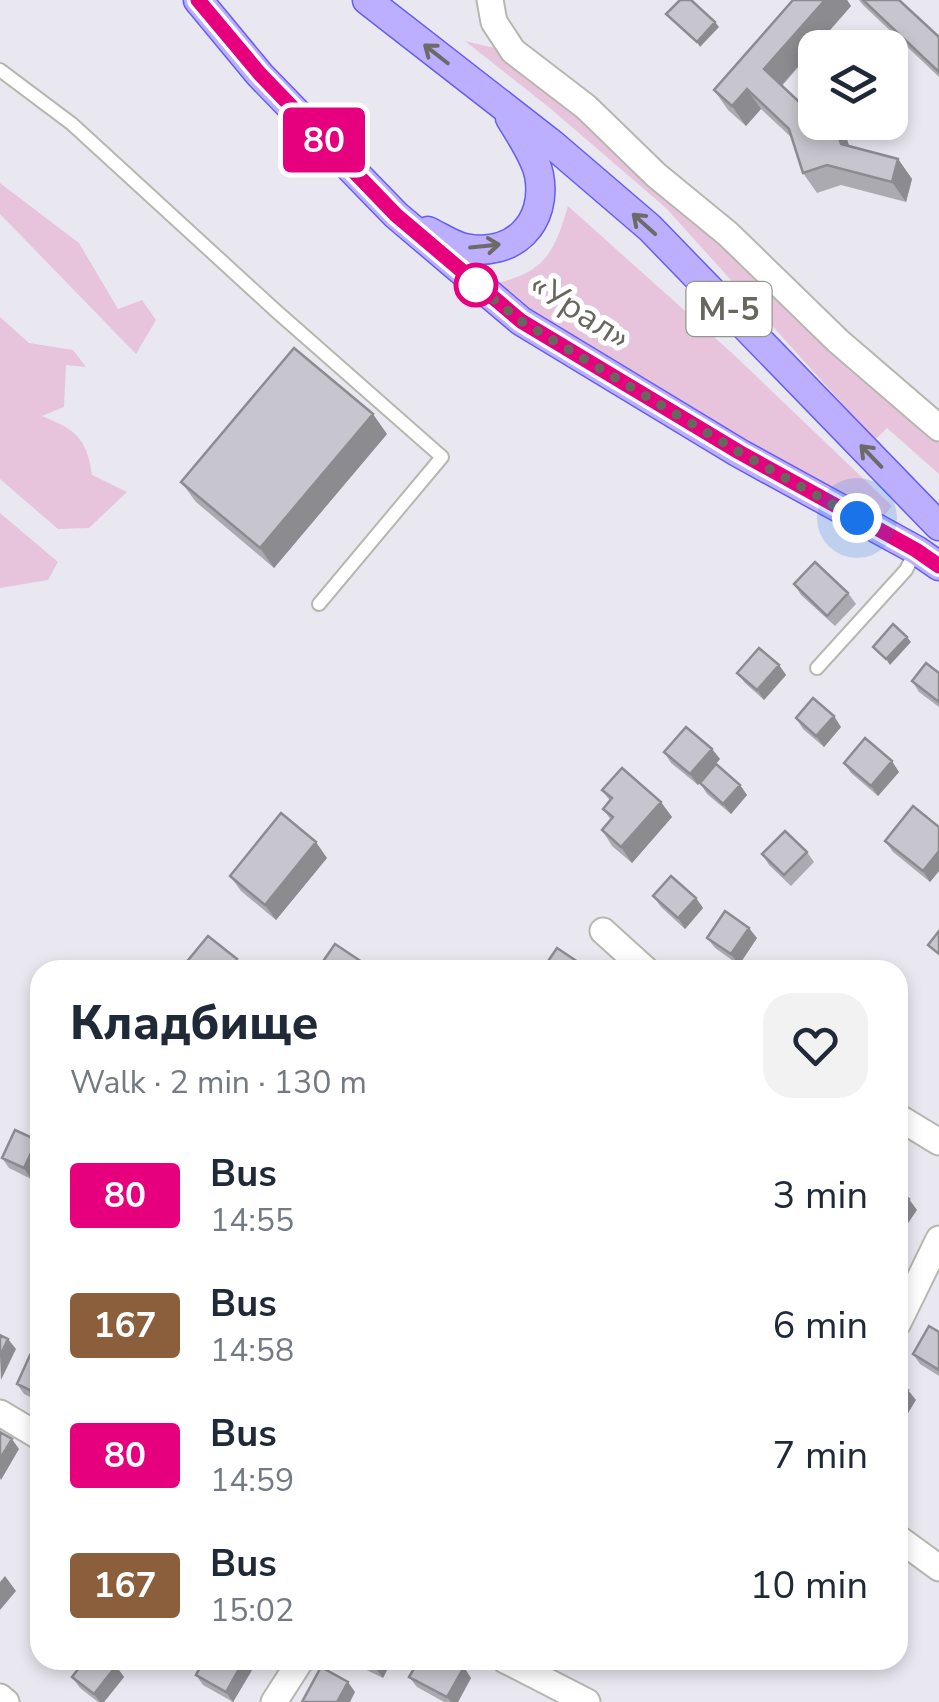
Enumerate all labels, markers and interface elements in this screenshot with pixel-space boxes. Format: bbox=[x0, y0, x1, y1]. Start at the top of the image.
map controls bbox=[798, 30, 908, 140]
button: layers bbox=[798, 30, 908, 140]
one-way arrow bbox=[423, 44, 450, 65]
line badge: 80 bbox=[279, 108, 369, 172]
text: 80 bbox=[303, 117, 345, 164]
one-way arrow bbox=[632, 212, 657, 235]
one-way arrow bbox=[468, 237, 501, 256]
street label: «Урал» bbox=[521, 261, 639, 361]
unlabelled marker bbox=[455, 264, 497, 306]
road number: М-5 bbox=[686, 282, 772, 336]
one-way arrow bbox=[859, 445, 883, 469]
your location bbox=[832, 493, 882, 543]
text: Кладбище bbox=[70, 990, 319, 1056]
button: heart bbox=[763, 993, 868, 1098]
text: Walk · 2 min · 130 m bbox=[70, 1061, 367, 1104]
text: Bus bbox=[210, 1148, 277, 1199]
text: 3 min bbox=[773, 1170, 868, 1221]
text: 80 bbox=[104, 1172, 146, 1219]
text: 14:55 bbox=[210, 1199, 294, 1242]
text: Bus bbox=[210, 1278, 277, 1329]
text: 6 min bbox=[773, 1300, 868, 1351]
text: 167 bbox=[93, 1302, 157, 1349]
text: 14:58 bbox=[210, 1329, 294, 1372]
text: Bus bbox=[210, 1408, 277, 1459]
text: 7 min bbox=[773, 1430, 868, 1481]
text: 80 bbox=[104, 1432, 146, 1479]
text: 14:59 bbox=[210, 1459, 294, 1502]
text: Bus bbox=[210, 1538, 277, 1589]
text: 10 min bbox=[750, 1560, 868, 1611]
text: 167 bbox=[93, 1562, 157, 1609]
text: 15:02 bbox=[210, 1589, 294, 1632]

